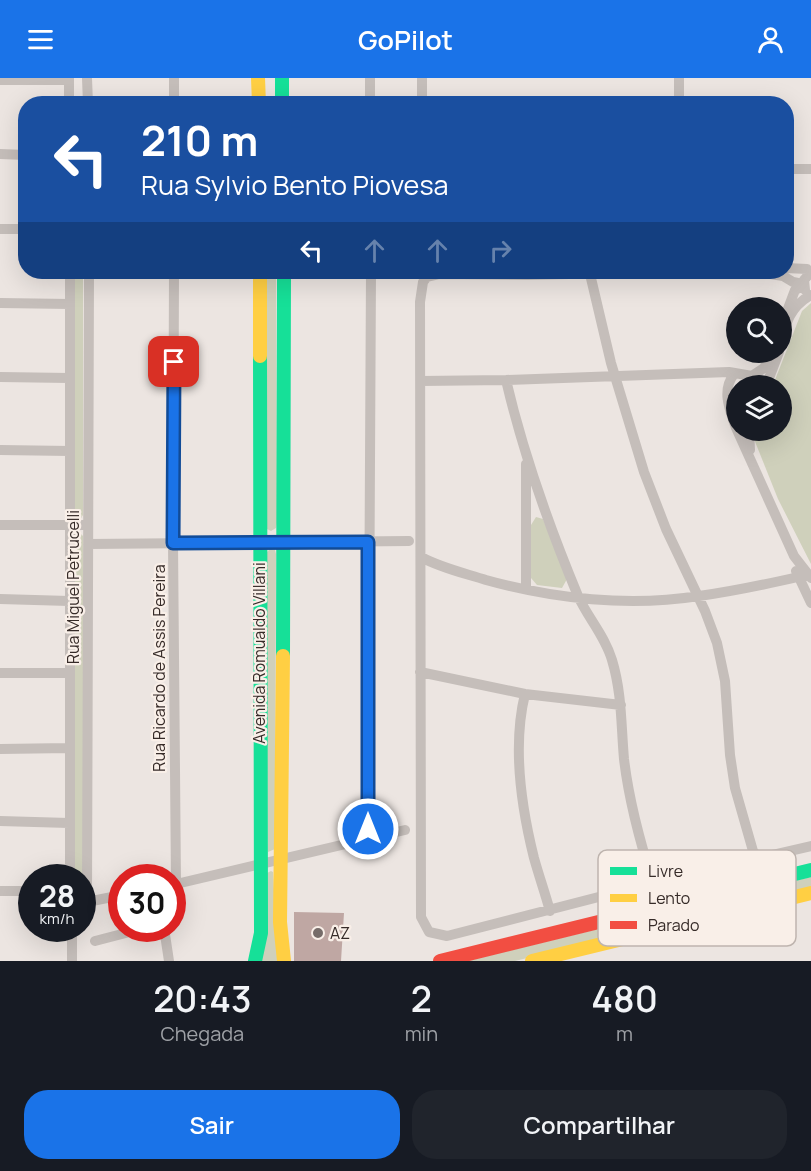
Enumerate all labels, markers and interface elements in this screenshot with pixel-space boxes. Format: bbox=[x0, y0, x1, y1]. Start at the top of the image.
text: GoPilot bbox=[358, 21, 453, 58]
icon: menu bbox=[24, 23, 57, 56]
icon: person bbox=[754, 23, 787, 56]
text: 210 m bbox=[141, 111, 258, 169]
icon: left bbox=[42, 120, 120, 198]
text: Rua Sylvio Bento Piovesa bbox=[141, 166, 449, 203]
icon: left bbox=[295, 234, 328, 267]
icon: ahead bbox=[358, 234, 391, 267]
icon: ahead bbox=[421, 234, 454, 267]
icon: right bbox=[484, 234, 517, 267]
map controls bbox=[726, 297, 792, 441]
button: search bbox=[726, 297, 792, 363]
pin bbox=[148, 336, 199, 387]
icon: arrive bbox=[157, 345, 190, 378]
button: layers bbox=[726, 375, 792, 441]
street label: Rua Miguel Petrucelli bbox=[62, 510, 84, 664]
street label: Avenida Romualdo Villani bbox=[248, 562, 270, 744]
street label: Rua Ricardo de Assis Pereira bbox=[148, 564, 170, 772]
position arrow bbox=[336, 797, 400, 861]
legend bbox=[598, 850, 796, 946]
text: Livre bbox=[648, 860, 683, 882]
speed limit sign: 30 bbox=[108, 864, 186, 942]
text: 28 bbox=[39, 875, 75, 916]
text: Lento bbox=[648, 887, 690, 909]
text: km/h bbox=[40, 908, 74, 929]
text: Parado bbox=[648, 914, 699, 936]
place label: AZ bbox=[330, 922, 350, 944]
marker: AZ bbox=[311, 926, 325, 940]
text: 20:43 bbox=[153, 974, 252, 1023]
text: 2 bbox=[411, 974, 432, 1023]
text: 480 bbox=[591, 974, 658, 1023]
text: Chegada bbox=[160, 1020, 244, 1047]
text: min bbox=[405, 1020, 438, 1047]
text: m bbox=[616, 1020, 633, 1047]
button: Sair bbox=[24, 1090, 400, 1159]
button: Compartilhar bbox=[412, 1090, 787, 1159]

